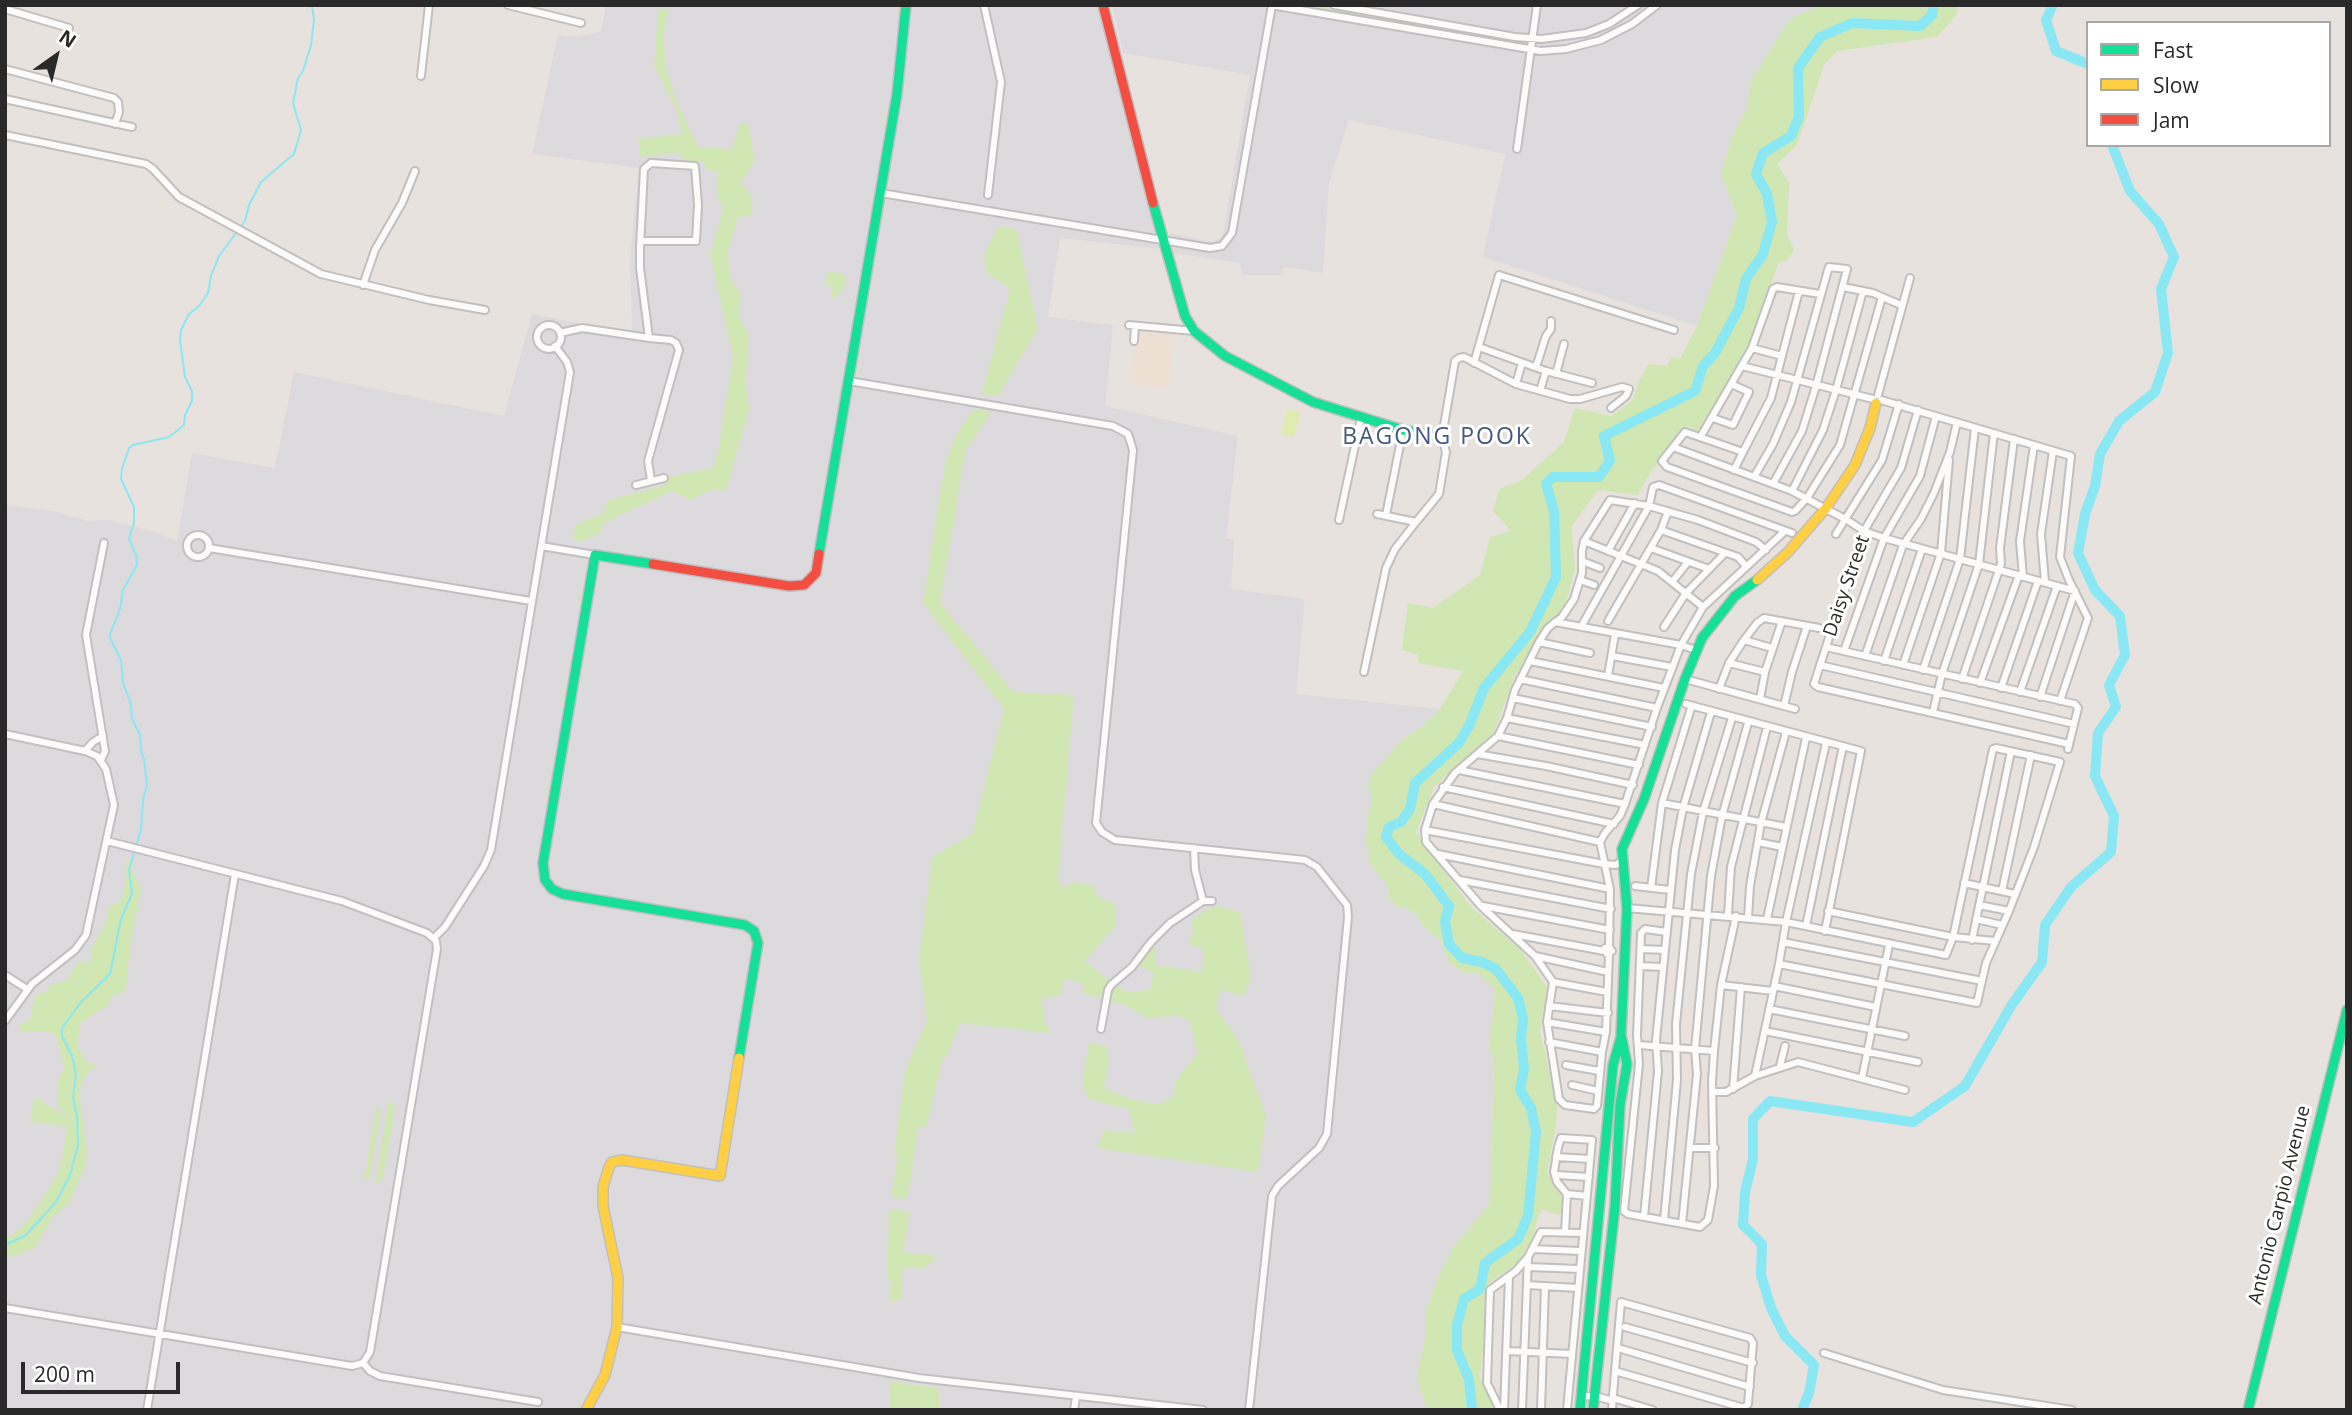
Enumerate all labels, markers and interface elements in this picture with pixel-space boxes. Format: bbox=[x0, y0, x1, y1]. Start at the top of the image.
north arrow bbox=[21, 21, 91, 91]
legend bbox=[2086, 21, 2331, 147]
text: N bbox=[54, 23, 81, 54]
text: Fast bbox=[2153, 36, 2193, 64]
text: Slow bbox=[2153, 71, 2199, 99]
text: Jam bbox=[2153, 106, 2190, 134]
district label: BAGONG POOK bbox=[1344, 423, 1530, 451]
street label: Daisy Street bbox=[1819, 532, 1875, 640]
street label: Antonio Carpio Avenue bbox=[2244, 1103, 2316, 1307]
scale bar bbox=[24, 1348, 184, 1392]
text: 200 m bbox=[34, 1360, 95, 1388]

